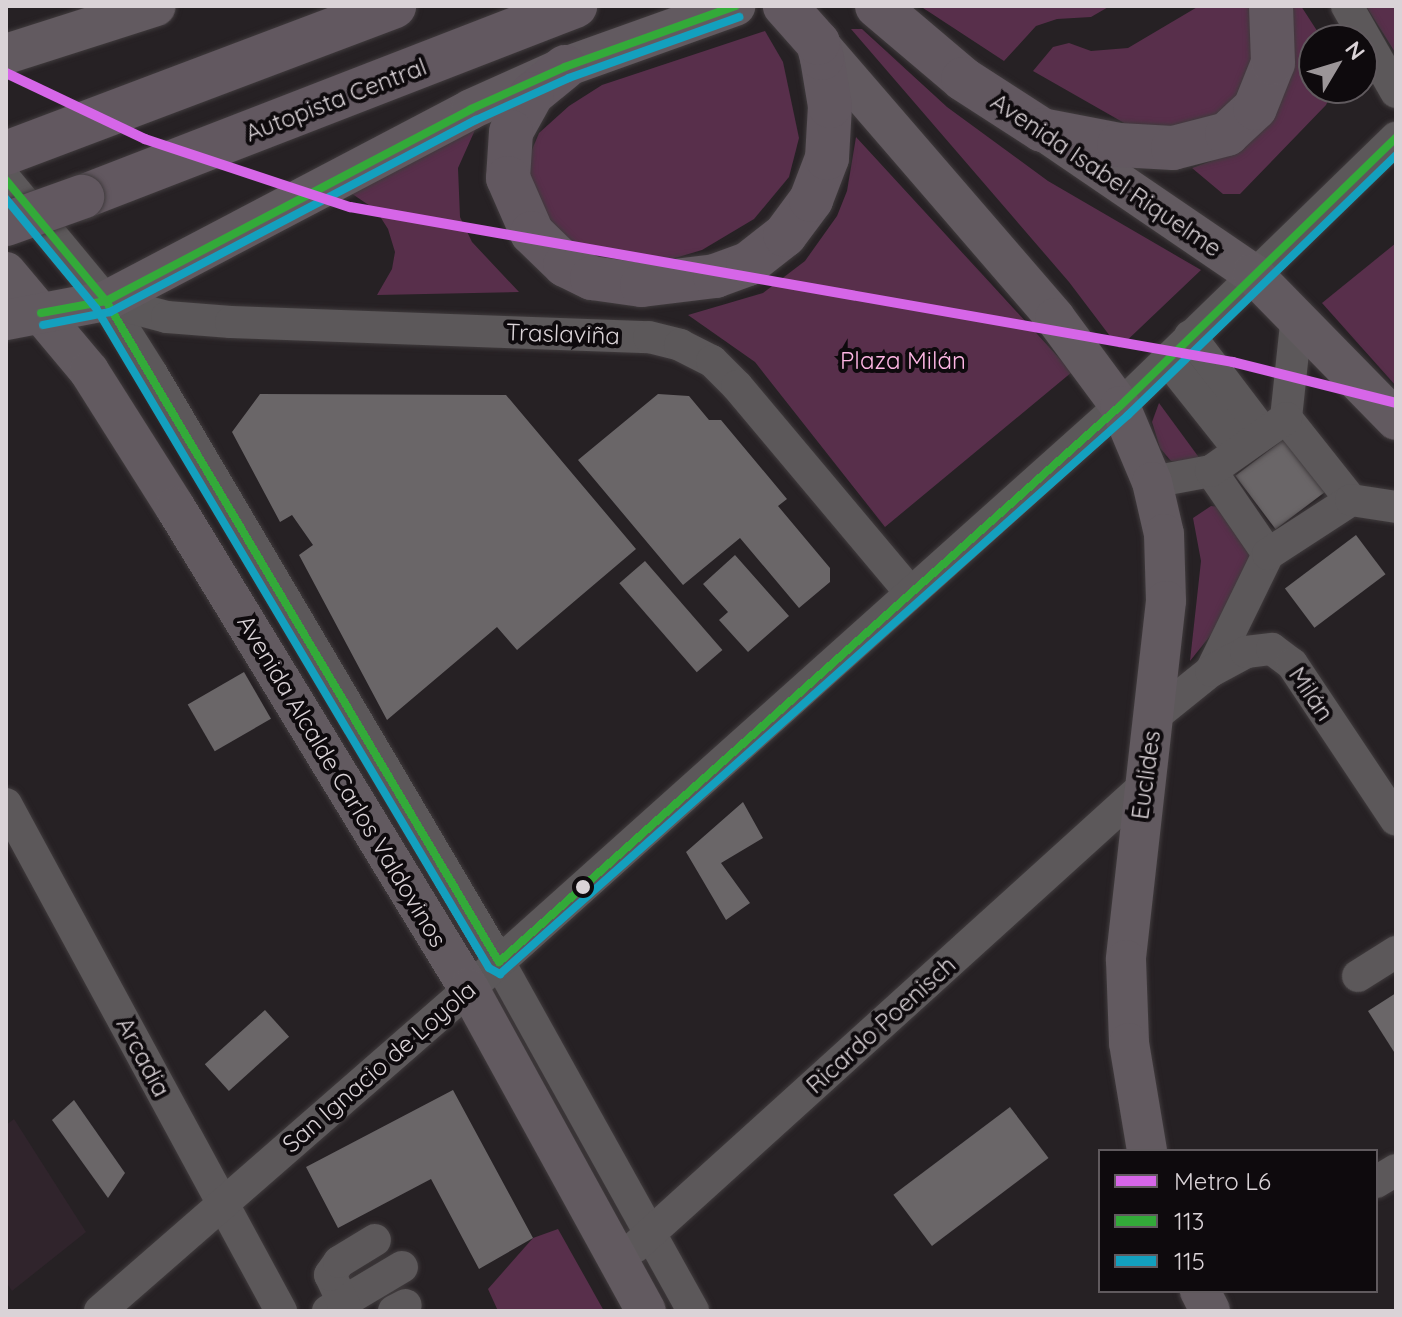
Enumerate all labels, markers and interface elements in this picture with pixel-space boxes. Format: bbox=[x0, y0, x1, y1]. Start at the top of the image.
north arrow bbox=[1298, 24, 1378, 104]
text: N bbox=[1339, 35, 1371, 65]
street label: Autopista Central bbox=[241, 52, 431, 148]
street label: Avenida Isabel Riquelme bbox=[985, 87, 1227, 263]
street label: Traslaviña bbox=[506, 318, 620, 350]
park label: Plaza Milán bbox=[840, 347, 966, 375]
street label: Avenida Alcalde Carlos Valdovinos bbox=[231, 610, 453, 952]
street label: Milán bbox=[1283, 662, 1339, 726]
street label: Euclides bbox=[1126, 729, 1166, 821]
unlabelled marker bbox=[575, 879, 591, 895]
street label: Ricardo Poenisch bbox=[800, 950, 962, 1100]
street label: San Ignacio de Loyola bbox=[277, 975, 481, 1159]
street label: Arcadia bbox=[110, 1013, 176, 1101]
legend bbox=[1098, 1149, 1378, 1293]
text: Metro L6 bbox=[1174, 1166, 1271, 1196]
text: 113 bbox=[1174, 1206, 1204, 1236]
text: 115 bbox=[1174, 1246, 1205, 1276]

